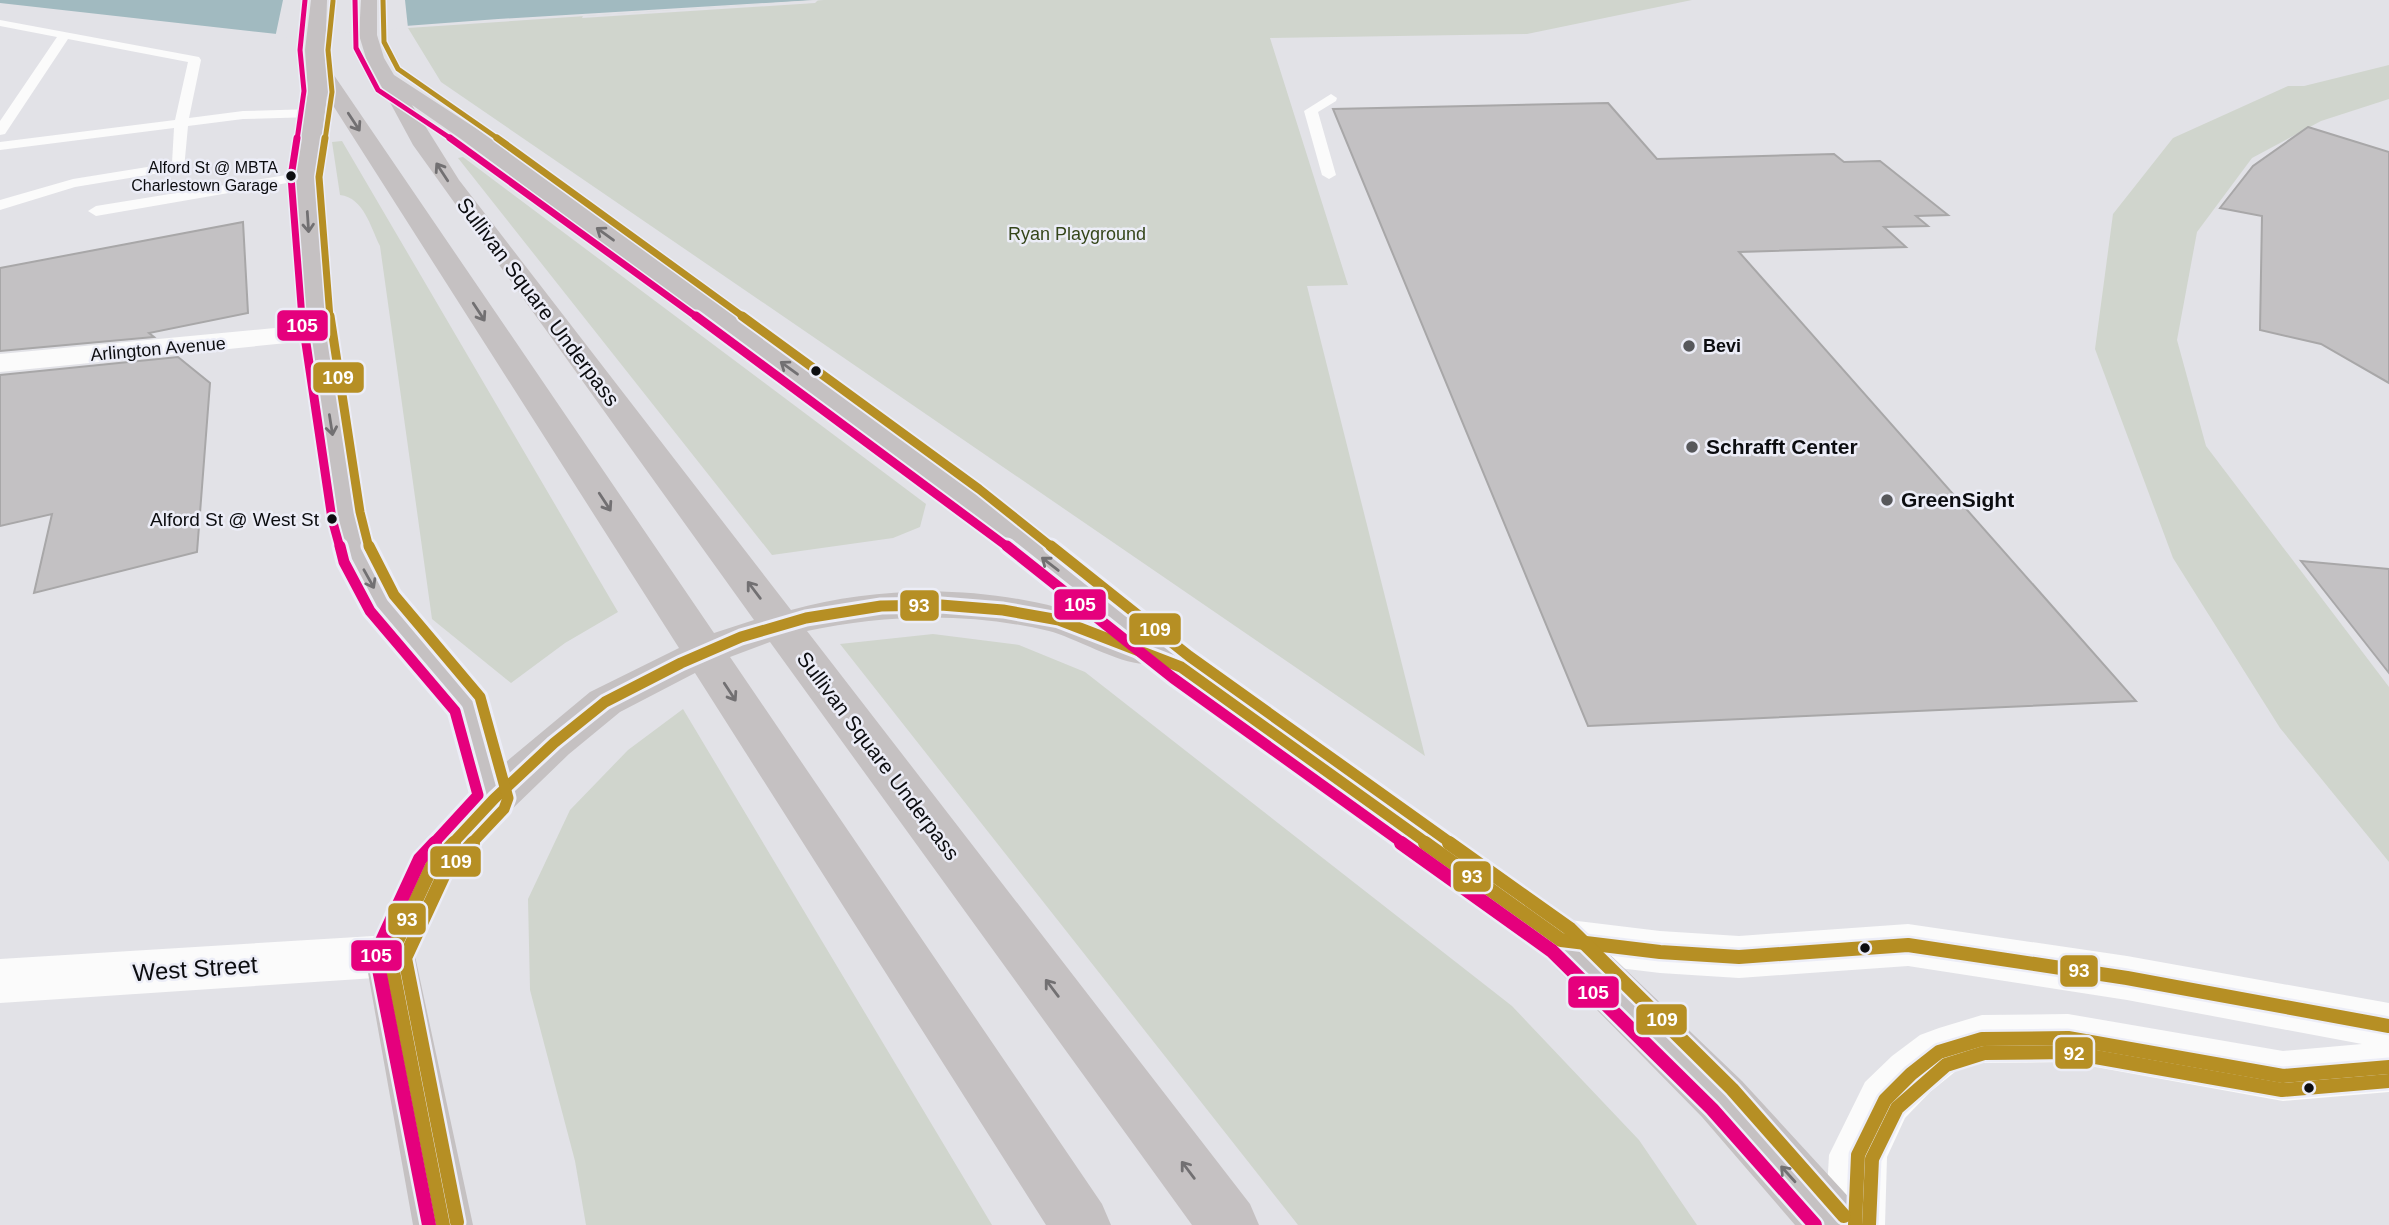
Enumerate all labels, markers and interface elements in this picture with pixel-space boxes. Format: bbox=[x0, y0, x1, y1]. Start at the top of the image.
one-way arrow bbox=[347, 112, 361, 131]
place label: Alford St @ MBTA Charlestown Garage bbox=[131, 159, 278, 194]
one-way arrow bbox=[435, 163, 450, 182]
marker: Alford St @ MBTA Charlestown Garage bbox=[284, 169, 298, 183]
street label: Sullivan Square Underpass bbox=[453, 193, 624, 410]
one-way arrow bbox=[302, 211, 315, 233]
park label: Ryan Playground bbox=[1008, 224, 1146, 244]
one-way arrow bbox=[596, 227, 615, 242]
one-way arrow bbox=[472, 302, 487, 321]
line badge: 105 bbox=[276, 309, 329, 342]
text: 105 bbox=[286, 315, 318, 336]
street label: Arlington Avenue bbox=[89, 333, 227, 365]
place label: Bevi bbox=[1703, 336, 1741, 356]
marker: Bevi bbox=[1681, 338, 1697, 354]
one-way arrow bbox=[781, 360, 799, 375]
line badge: 109 bbox=[312, 361, 365, 394]
unlabelled marker bbox=[809, 364, 823, 378]
text: 109 bbox=[322, 367, 354, 388]
one-way arrow bbox=[325, 413, 338, 436]
place label: Schrafft Center bbox=[1706, 435, 1858, 458]
marker: Schrafft Center bbox=[1684, 439, 1700, 455]
place label: GreenSight bbox=[1901, 488, 2014, 511]
one-way arrow bbox=[597, 492, 612, 511]
marker: GreenSight bbox=[1879, 492, 1895, 508]
place label: Alford St @ West St bbox=[150, 509, 320, 530]
marker: Alford St @ West St bbox=[325, 512, 339, 526]
one-way arrow bbox=[1042, 556, 1060, 571]
one-way arrow bbox=[362, 568, 376, 588]
one-way arrow bbox=[747, 581, 761, 600]
line badge: 105 bbox=[1053, 588, 1107, 621]
line badge: 93 bbox=[899, 589, 940, 622]
text: 105 bbox=[1064, 594, 1096, 615]
text: 93 bbox=[908, 595, 930, 616]
line badge: 109 bbox=[1128, 612, 1182, 646]
text: 109 bbox=[1139, 619, 1171, 640]
street label: Sullivan Square Underpass bbox=[793, 647, 964, 864]
one-way arrow bbox=[723, 682, 737, 701]
line badge: 109 bbox=[429, 845, 482, 878]
text: 109 bbox=[440, 851, 472, 872]
line badge: 93 bbox=[1452, 860, 1492, 893]
text: 93 bbox=[1461, 866, 1483, 887]
line badge: 93 bbox=[387, 902, 427, 936]
text: 93 bbox=[396, 909, 418, 930]
line badge: 105 bbox=[350, 939, 403, 972]
unlabelled marker bbox=[1858, 941, 1872, 955]
text: 105 bbox=[360, 945, 392, 966]
street label: West Street bbox=[132, 951, 259, 986]
line badge: 93 bbox=[2059, 954, 2099, 988]
text: 93 bbox=[2068, 960, 2090, 981]
line badge: 105 bbox=[1567, 975, 1620, 1009]
one-way arrow bbox=[1044, 979, 1059, 998]
text: 105 bbox=[1577, 982, 1609, 1003]
line badge: 109 bbox=[1635, 1003, 1688, 1036]
text: 109 bbox=[1646, 1009, 1678, 1030]
line badge: 92 bbox=[2054, 1036, 2094, 1070]
text: 92 bbox=[2063, 1043, 2085, 1064]
unlabelled marker bbox=[2302, 1081, 2316, 1095]
one-way arrow bbox=[1181, 1161, 1196, 1180]
one-way arrow bbox=[1780, 1166, 1797, 1183]

